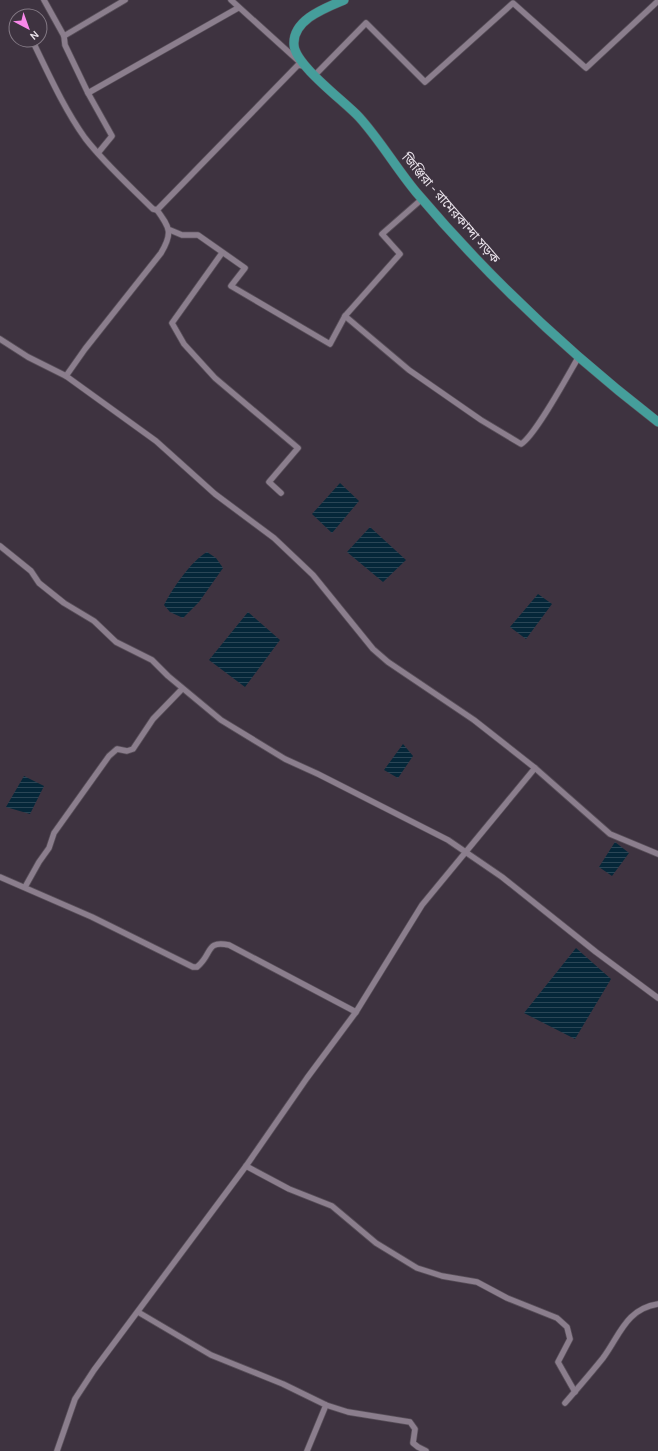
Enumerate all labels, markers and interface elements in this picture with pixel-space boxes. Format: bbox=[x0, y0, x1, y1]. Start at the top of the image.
north arrow bbox=[8, 8, 48, 48]
text: N bbox=[27, 28, 41, 43]
street label: জিঞ্জিরা - রামেরকান্দা সড়ক bbox=[398, 149, 503, 266]

